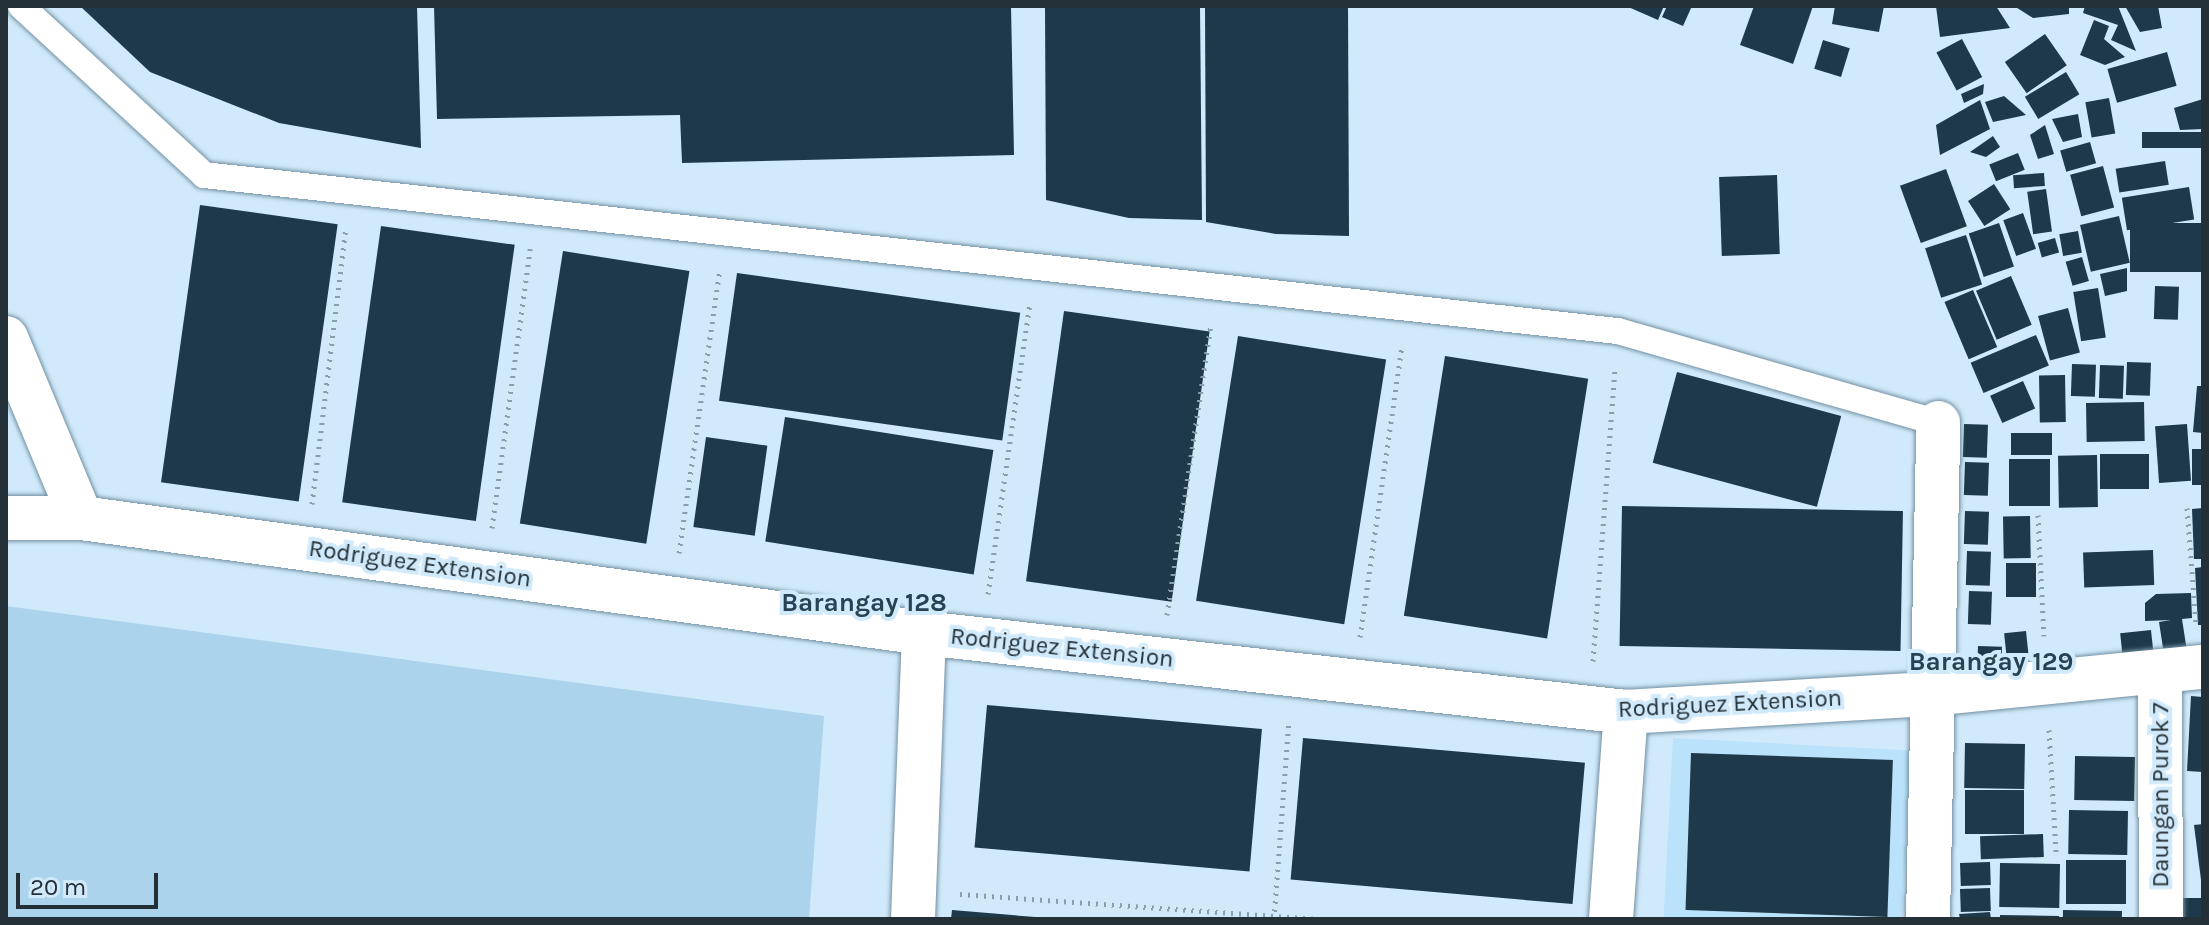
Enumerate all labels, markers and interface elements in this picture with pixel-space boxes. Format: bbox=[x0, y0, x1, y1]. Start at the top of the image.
street label: Rodriguez Extension bbox=[307, 534, 533, 594]
district label: Barangay 128 bbox=[781, 587, 947, 619]
street label: Rodriguez Extension bbox=[949, 622, 1175, 674]
district label: Barangay 129 bbox=[1909, 646, 2073, 678]
street label: Rodriguez Extension bbox=[1617, 684, 1843, 724]
street label: Daungan Purok 7 bbox=[2147, 702, 2175, 888]
scale bar bbox=[20, 857, 162, 907]
text: 20 m bbox=[30, 873, 86, 901]

